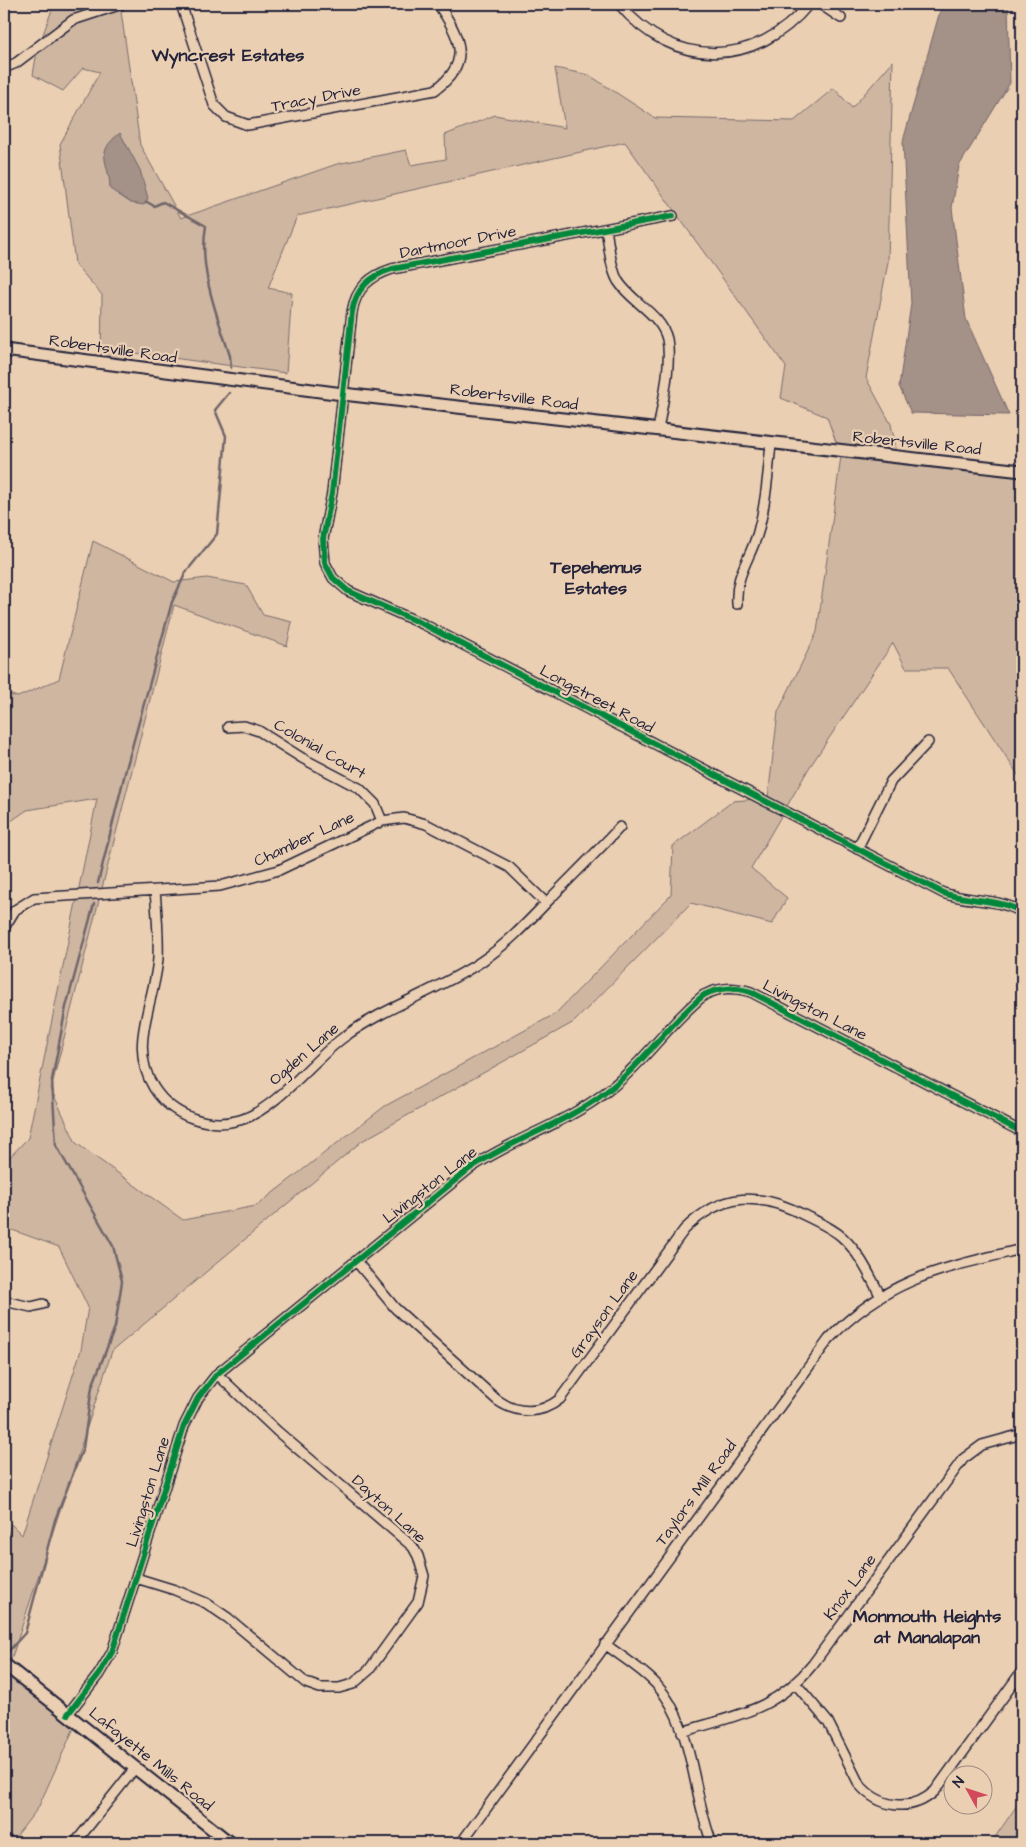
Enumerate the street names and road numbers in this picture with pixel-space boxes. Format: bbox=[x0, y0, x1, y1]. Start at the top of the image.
street label: Tracy Drive bbox=[269, 78, 363, 118]
street label: Dartmoor Drive bbox=[398, 220, 518, 264]
street label: Robertsville Road bbox=[48, 329, 178, 369]
street label: Robertsville Road bbox=[449, 378, 579, 416]
street label: Robertsville Road bbox=[852, 425, 982, 461]
street label: Longstreet Road bbox=[535, 660, 658, 739]
street label: Colonial Court bbox=[270, 714, 371, 785]
street label: Chamber Lane bbox=[250, 806, 358, 872]
street label: Livingston Lane bbox=[759, 974, 871, 1047]
street label: Ogden Lane bbox=[264, 1017, 345, 1091]
street label: Livingston Lane bbox=[378, 1141, 483, 1230]
street label: Grayson Lane bbox=[564, 1265, 645, 1363]
street label: Livingston Lane bbox=[121, 1434, 176, 1550]
street label: Taylors Mill Road bbox=[650, 1436, 743, 1551]
street label: Dayton Lane bbox=[346, 1470, 431, 1549]
street label: Knox Lane bbox=[819, 1549, 882, 1624]
street label: Lafayette Mills Road bbox=[84, 1702, 218, 1817]

